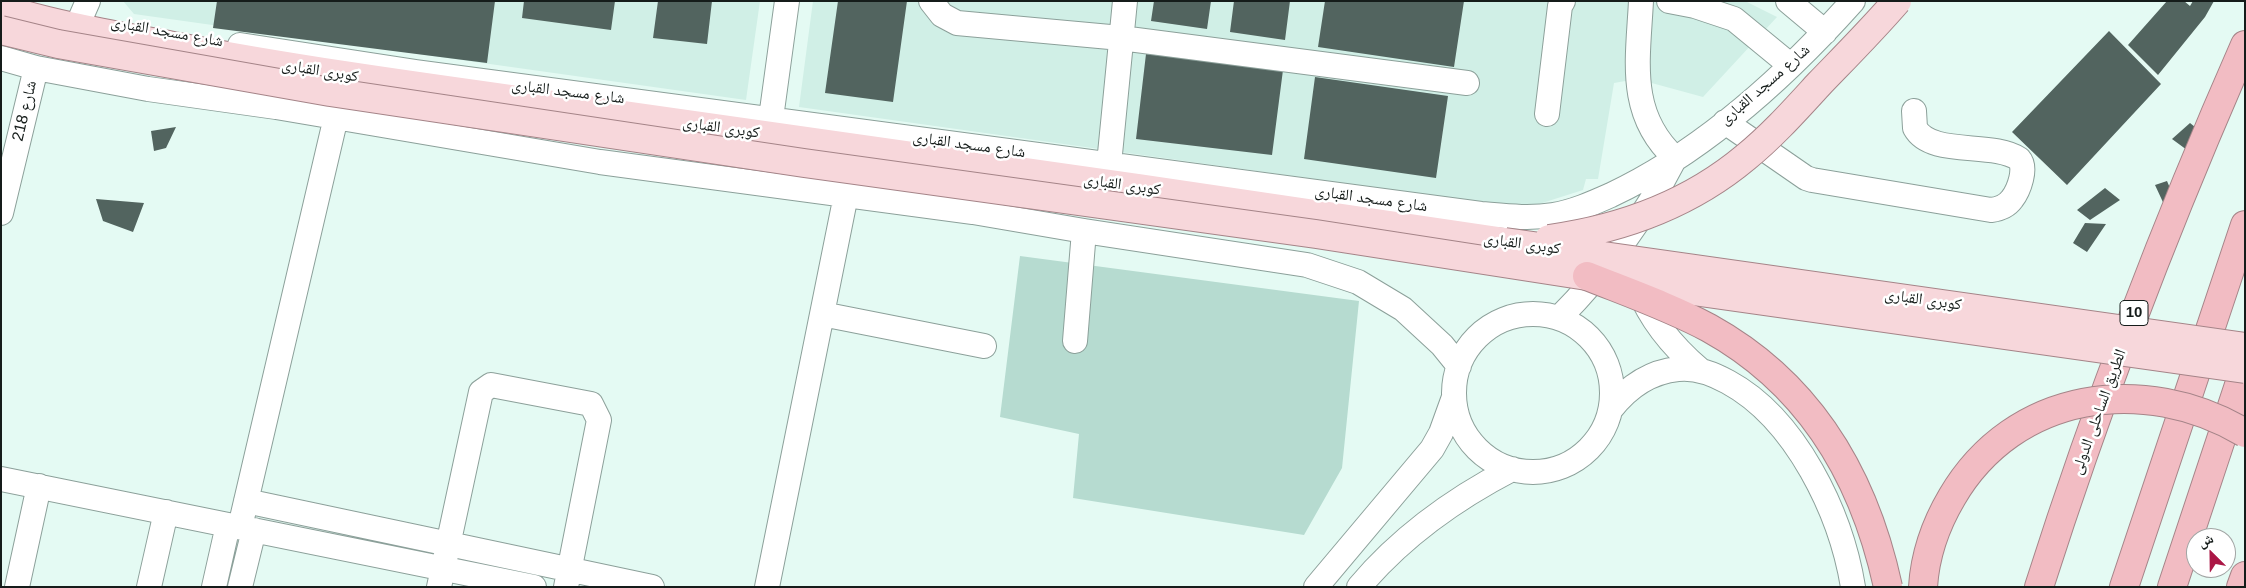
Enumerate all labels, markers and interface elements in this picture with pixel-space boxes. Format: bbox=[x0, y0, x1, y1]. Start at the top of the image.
street label: شارع مسجد القبارى bbox=[109, 13, 225, 51]
street label: شارع مسجد القبارى bbox=[1716, 40, 1814, 130]
street label: كوبرى القبارى bbox=[280, 55, 360, 87]
street label: شارع مسجد القبارى bbox=[510, 76, 626, 108]
street label: شارع 218 bbox=[9, 79, 41, 143]
street label: كوبرى القبارى bbox=[681, 113, 761, 143]
street label: شارع مسجد القبارى bbox=[911, 128, 1027, 162]
street label: كوبرى القبارى bbox=[1082, 170, 1162, 200]
street label: شارع مسجد القبارى bbox=[1313, 182, 1429, 216]
street label: كوبرى القبارى bbox=[1482, 229, 1562, 259]
street label: كوبرى القبارى bbox=[1883, 285, 1963, 315]
road number: 10 bbox=[2120, 300, 2148, 326]
street label: الطريق الساحلى الدولى bbox=[2067, 347, 2131, 477]
north arrow bbox=[2186, 528, 2236, 578]
text: ش bbox=[2196, 530, 2215, 550]

